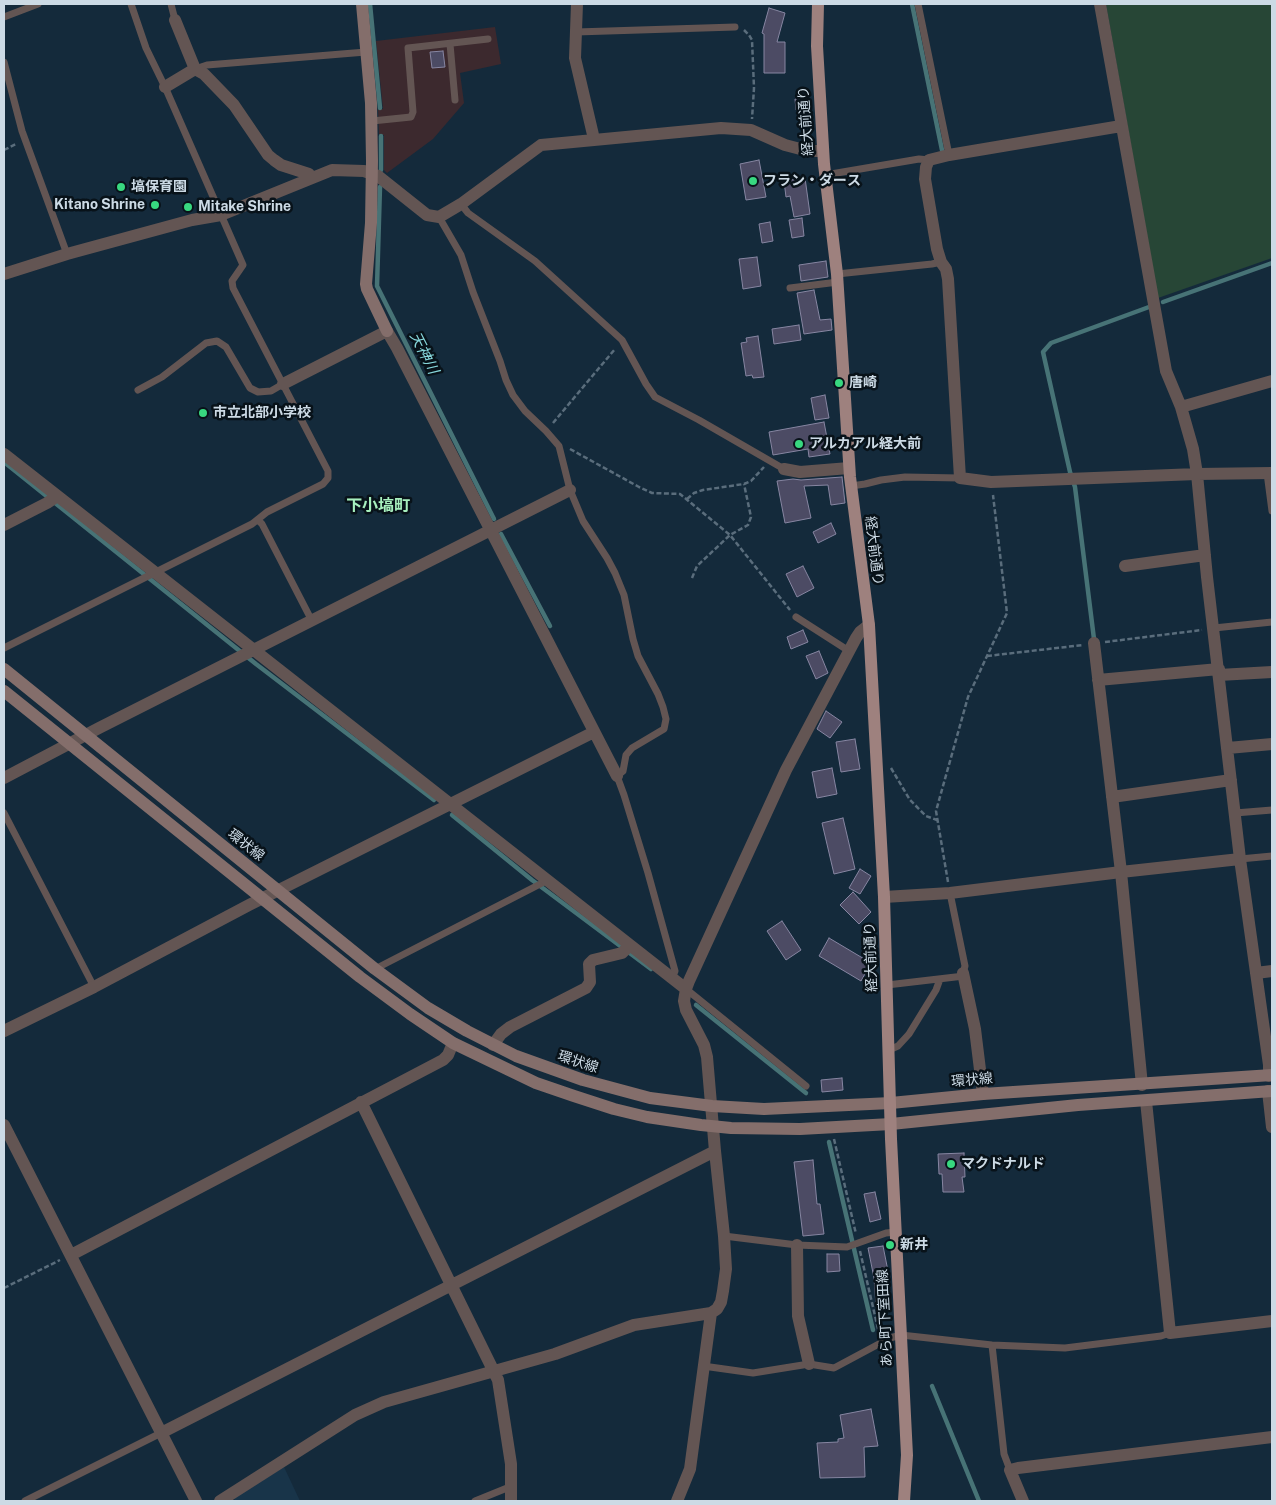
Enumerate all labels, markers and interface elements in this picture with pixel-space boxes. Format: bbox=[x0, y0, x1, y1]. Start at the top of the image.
street label: 経大前通り bbox=[795, 85, 817, 157]
place label: フラン・ダース bbox=[763, 173, 861, 189]
marker: フラン・ダース bbox=[747, 175, 759, 187]
place label: 塙保育園 bbox=[131, 179, 187, 195]
marker: 塙保育園 bbox=[115, 181, 127, 193]
place label: Kitano Shrine bbox=[54, 197, 145, 213]
marker: Kitano Shrine bbox=[149, 199, 161, 211]
place label: Mitake Shrine bbox=[198, 199, 291, 215]
marker: Mitake Shrine bbox=[182, 201, 194, 213]
water label: 天神川 bbox=[406, 329, 442, 377]
place label: 唐崎 bbox=[849, 375, 877, 391]
marker: 唐崎 bbox=[833, 377, 845, 389]
place label: 市立北部小学校 bbox=[213, 405, 311, 421]
marker: 市立北部小学校 bbox=[197, 407, 209, 419]
place label: アルカアル経大前 bbox=[809, 436, 921, 452]
marker: アルカアル経大前 bbox=[793, 438, 805, 450]
district label: 下小塙町 bbox=[346, 496, 410, 516]
street label: 経大前通り bbox=[861, 515, 887, 587]
street label: 環状線 bbox=[224, 825, 268, 865]
street label: 経大前通り bbox=[861, 922, 881, 992]
street label: 環状線 bbox=[555, 1048, 601, 1076]
street label: 環状線 bbox=[950, 1070, 994, 1090]
place label: マクドナルド bbox=[961, 1156, 1045, 1172]
marker: マクドナルド bbox=[945, 1158, 957, 1170]
place label: 新井 bbox=[900, 1237, 928, 1253]
marker: 新井 bbox=[884, 1239, 896, 1251]
street label: あら町下室田線 bbox=[874, 1269, 896, 1367]

